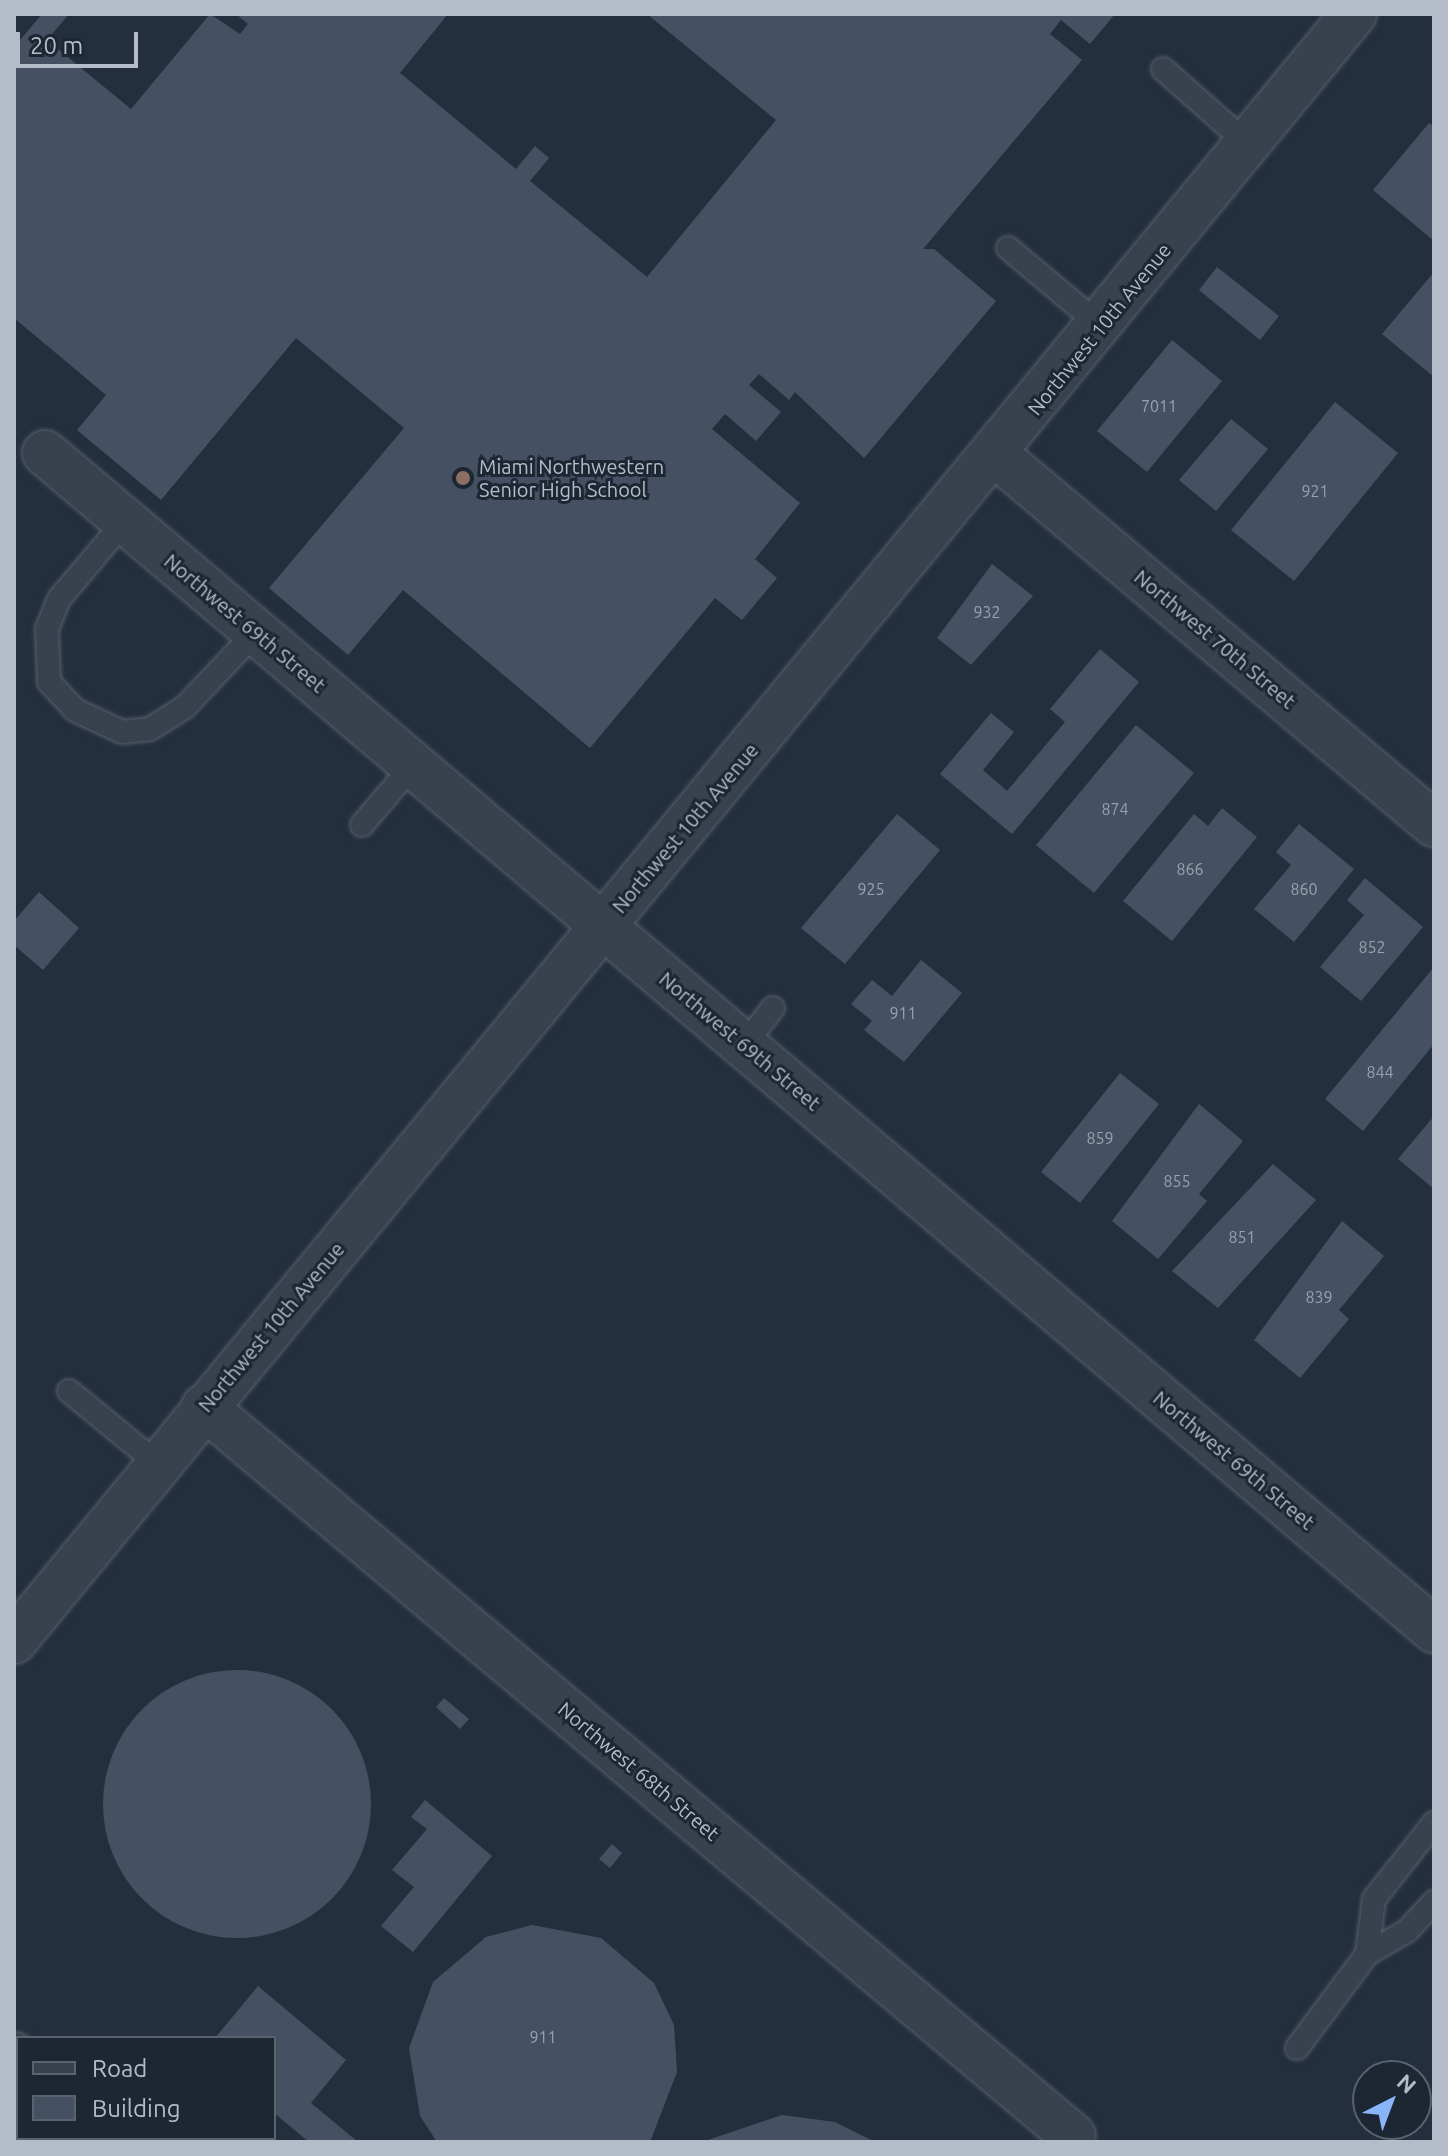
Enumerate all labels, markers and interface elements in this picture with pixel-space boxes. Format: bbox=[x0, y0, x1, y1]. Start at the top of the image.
scale bar bbox=[20, 16, 142, 66]
text: 20 m bbox=[30, 32, 83, 59]
street label: Northwest 10th Avenue bbox=[1022, 238, 1176, 420]
house number: 7011 bbox=[1141, 396, 1177, 416]
place label: Miami Northwestern Senior High School bbox=[479, 454, 664, 501]
marker: Miami Northwestern Senior High School bbox=[454, 469, 472, 487]
house number: 921 bbox=[1301, 481, 1329, 501]
street label: Northwest 69th Street bbox=[160, 549, 330, 697]
street label: Northwest 70th Street bbox=[1130, 565, 1300, 713]
house number: 932 bbox=[973, 602, 1001, 622]
street label: Northwest 10th Avenue bbox=[607, 738, 763, 918]
house number: 874 bbox=[1101, 799, 1129, 819]
house number: 866 bbox=[1176, 859, 1204, 879]
house number: 925 bbox=[857, 879, 885, 899]
house number: 860 bbox=[1290, 879, 1318, 899]
house number: 852 bbox=[1358, 937, 1386, 957]
street label: Northwest 69th Street bbox=[655, 967, 825, 1115]
house number: 911 bbox=[889, 1003, 917, 1023]
house number: 844 bbox=[1366, 1062, 1394, 1082]
house number: 859 bbox=[1086, 1128, 1114, 1148]
house number: 855 bbox=[1163, 1171, 1191, 1191]
house number: 851 bbox=[1228, 1227, 1256, 1247]
street label: Northwest 10th Avenue bbox=[193, 1237, 349, 1417]
house number: 839 bbox=[1305, 1287, 1333, 1307]
street label: Northwest 69th Street bbox=[1149, 1386, 1319, 1534]
street label: Northwest 68th Street bbox=[554, 1697, 724, 1845]
house number: 911 bbox=[529, 2027, 557, 2047]
legend bbox=[16, 2036, 276, 2140]
text: Road bbox=[92, 2055, 147, 2082]
north arrow bbox=[1352, 2060, 1432, 2140]
text: N bbox=[1393, 2068, 1422, 2098]
text: Building bbox=[92, 2095, 180, 2122]

